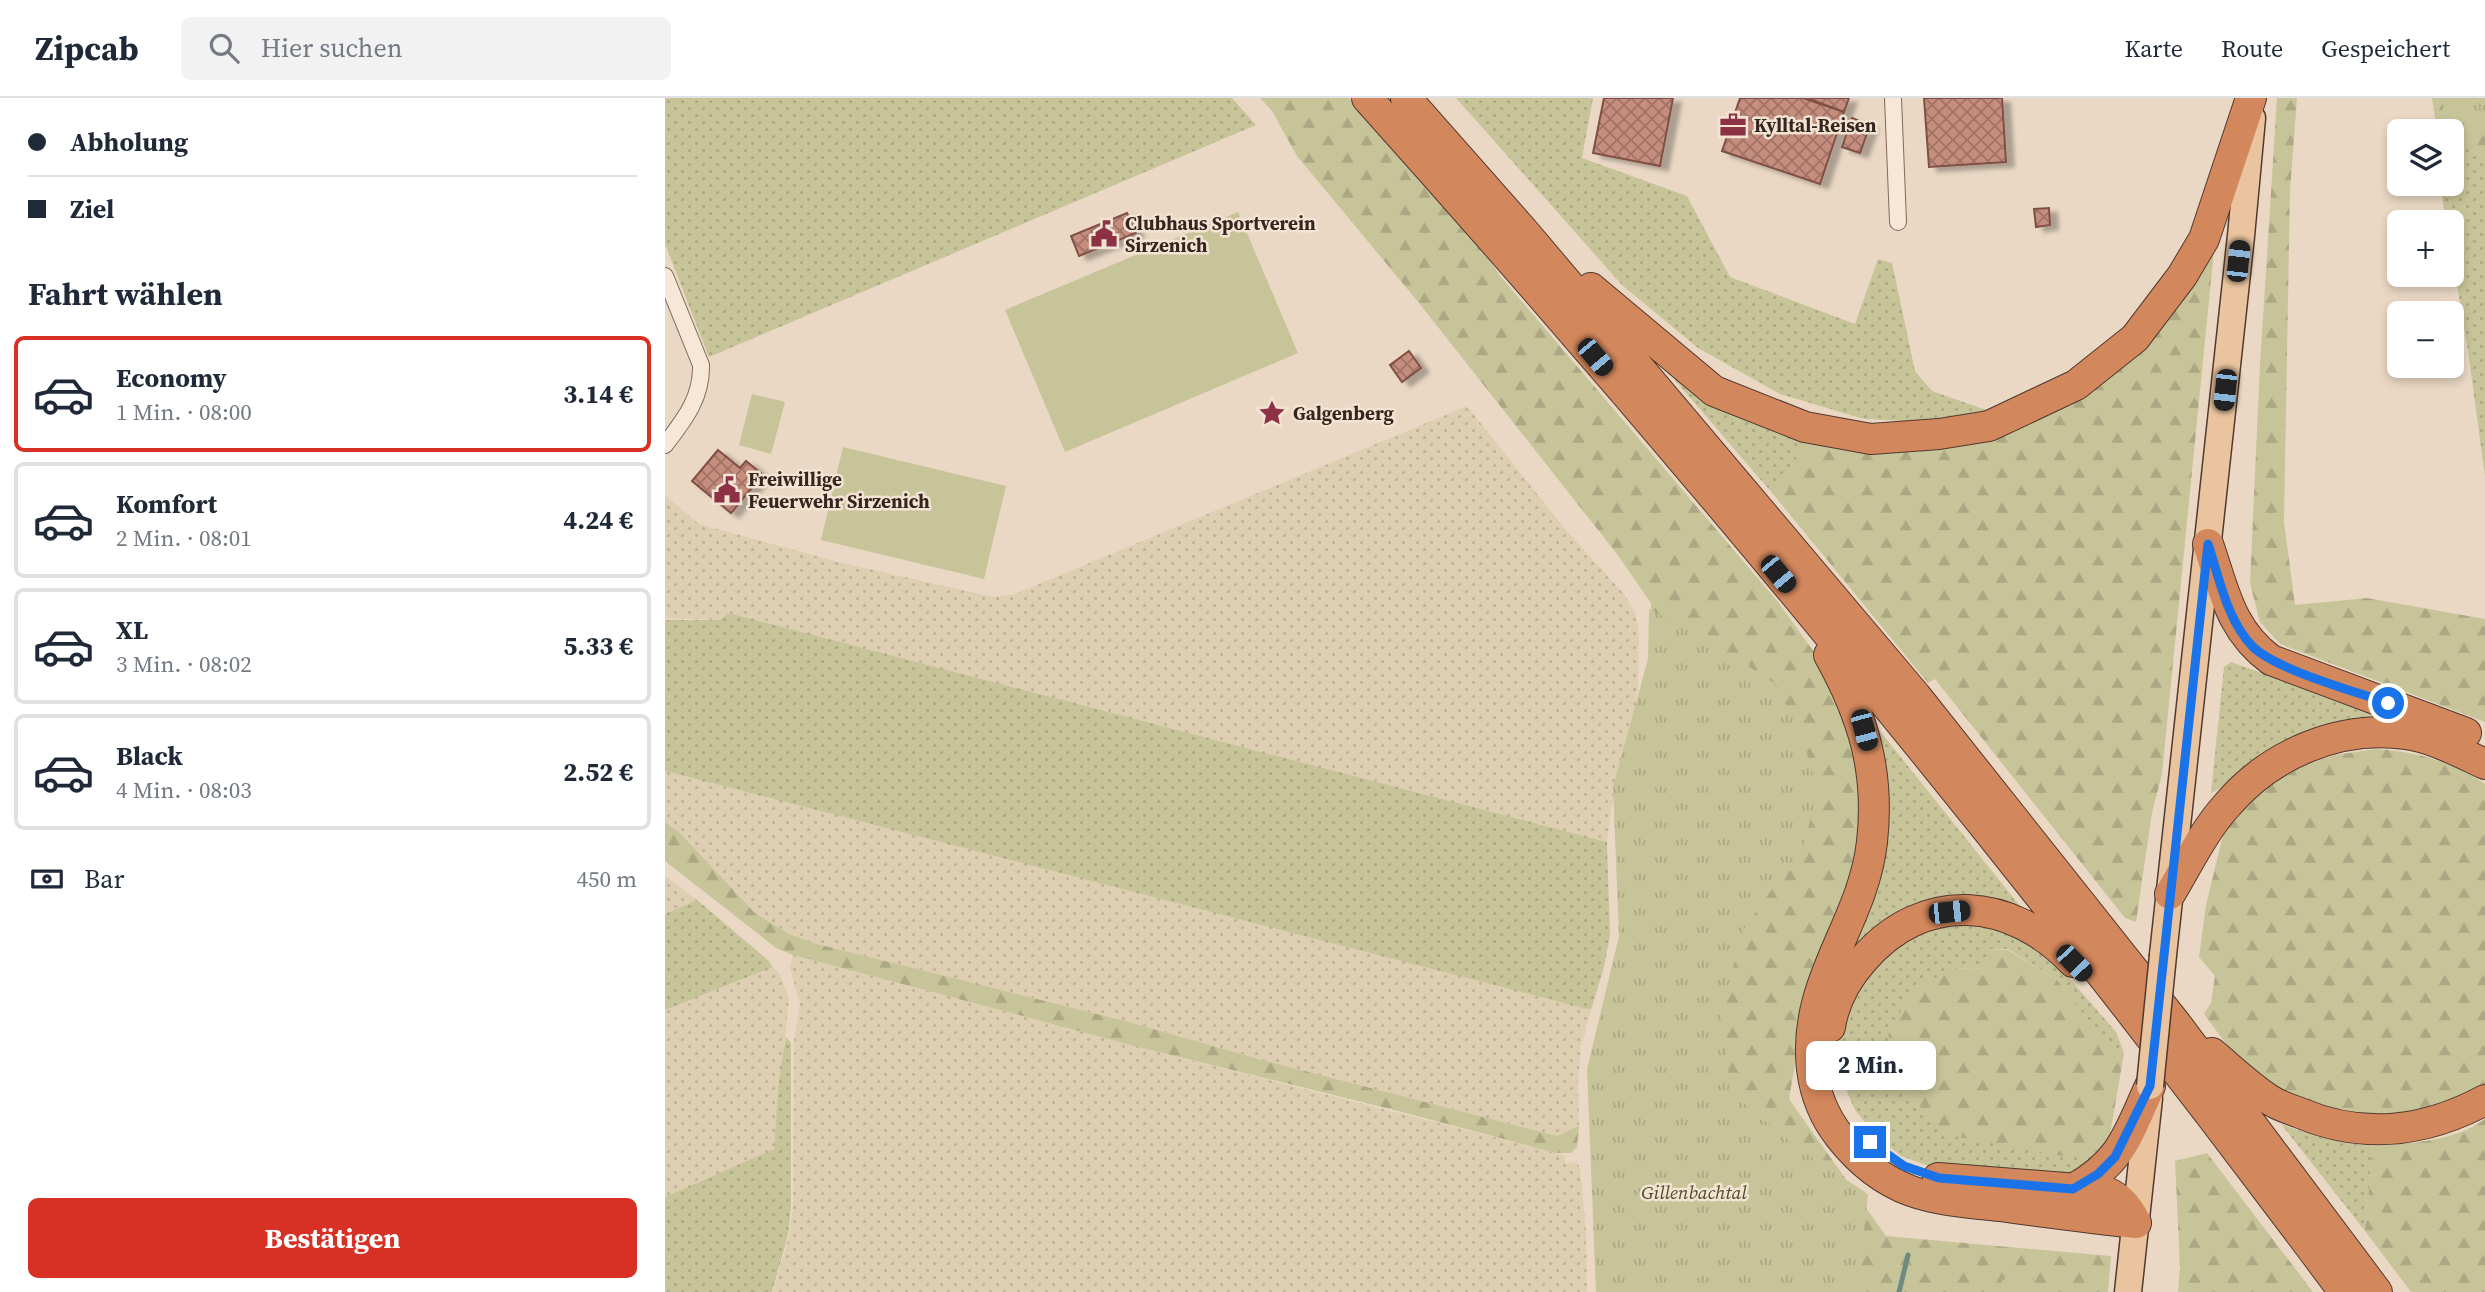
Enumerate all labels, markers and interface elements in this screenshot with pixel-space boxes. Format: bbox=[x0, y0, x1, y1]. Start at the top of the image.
search box bbox=[181, 17, 671, 80]
text: Zipcab bbox=[35, 26, 139, 71]
icon: search bbox=[205, 29, 243, 67]
text: Hier suchen bbox=[261, 30, 402, 66]
text: Karte bbox=[2124, 32, 2183, 65]
text: Route bbox=[2221, 32, 2283, 65]
text: Gespeichert bbox=[2321, 32, 2450, 65]
office icon: Kylltal-Reisen bbox=[1718, 110, 1748, 140]
place label: Kylltal-Reisen bbox=[1754, 112, 1877, 138]
map controls bbox=[2387, 119, 2464, 378]
button: layers bbox=[2387, 119, 2464, 196]
text: Abholung bbox=[70, 124, 188, 160]
text: Ziel bbox=[70, 191, 114, 227]
place label: Clubhaus Sportverein Sirzenich bbox=[1125, 210, 1316, 258]
button: + bbox=[2387, 210, 2464, 287]
public building icon: Clubhaus Sportverein Sirzenich bbox=[1089, 219, 1119, 249]
car bbox=[2226, 239, 2251, 283]
text: Fahrt wählen bbox=[28, 272, 223, 316]
button: − bbox=[2387, 301, 2464, 378]
car bbox=[1574, 334, 1617, 380]
text: Economy bbox=[116, 360, 227, 396]
icon: car bbox=[32, 363, 95, 426]
car bbox=[2213, 368, 2238, 412]
text: 3.14 € bbox=[563, 376, 633, 412]
text: 1 Min. · 08:00 bbox=[116, 396, 252, 428]
place icon: Galgenberg bbox=[1257, 398, 1287, 428]
place label: Galgenberg bbox=[1293, 400, 1394, 426]
place label: Freiwillige Feuerwehr Sirzenich bbox=[748, 466, 930, 514]
public building icon: Freiwillige Feuerwehr Sirzenich bbox=[712, 475, 742, 505]
text: Komfort bbox=[116, 486, 217, 522]
icon: car bbox=[32, 489, 95, 552]
text: 4.24 € bbox=[563, 502, 633, 538]
text: 2 Min. · 08:01 bbox=[116, 522, 252, 554]
car bbox=[1757, 551, 1800, 597]
text: XL bbox=[116, 612, 148, 648]
icon: car bbox=[32, 615, 95, 678]
text: 5.33 € bbox=[563, 628, 633, 664]
text: 3 Min. · 08:02 bbox=[116, 648, 252, 680]
route start bbox=[2372, 687, 2404, 719]
car bbox=[1849, 707, 1880, 753]
text: Black bbox=[116, 738, 183, 774]
icon: car bbox=[32, 741, 95, 804]
text: 2.52 € bbox=[563, 754, 633, 790]
text: 4 Min. · 08:03 bbox=[116, 774, 252, 806]
icon: cash bbox=[28, 860, 66, 898]
text: Bar bbox=[84, 861, 124, 897]
text: 450 m bbox=[576, 863, 637, 895]
car bbox=[1928, 899, 1971, 925]
car bbox=[2052, 941, 2097, 985]
callout: 2 Min. bbox=[1805, 1040, 1935, 1090]
text: 2 Min. bbox=[1838, 1049, 1904, 1081]
route end bbox=[1854, 1126, 1886, 1158]
park label: Gillenbachtal bbox=[1641, 1179, 1748, 1205]
button: Bestätigen bbox=[28, 1198, 637, 1278]

